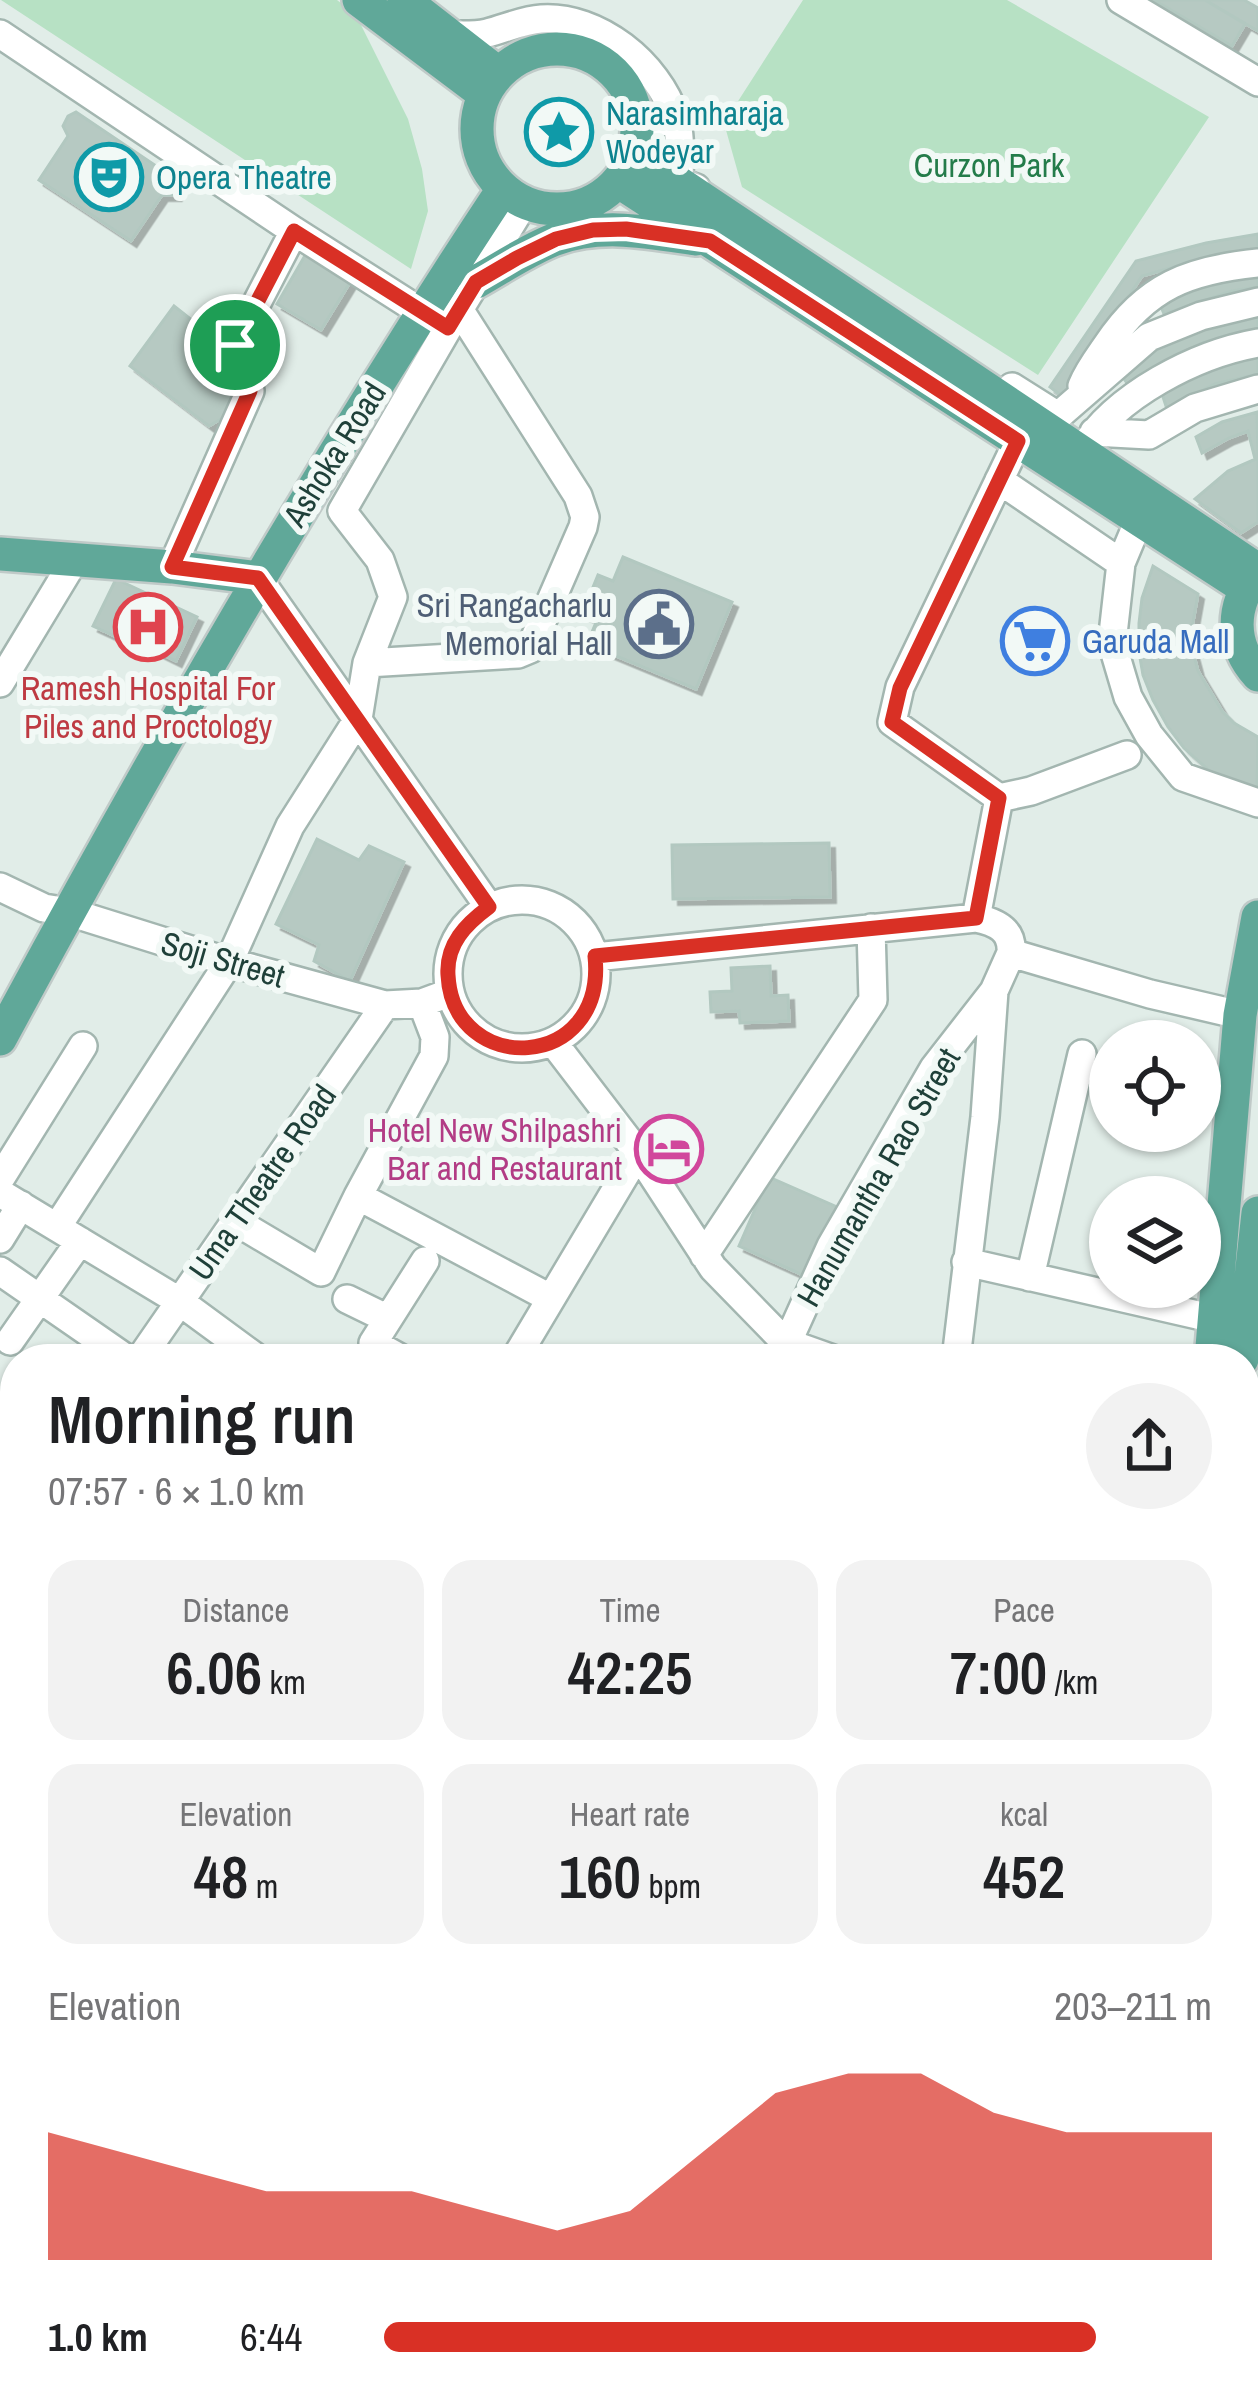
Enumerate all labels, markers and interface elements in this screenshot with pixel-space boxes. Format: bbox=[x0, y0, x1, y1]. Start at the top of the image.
place label: Narasimharaja Wodeyar bbox=[606, 91, 783, 173]
place icon: Narasimharaja Wodeyar bbox=[524, 97, 594, 167]
theatre icon: Opera Theatre bbox=[74, 142, 144, 212]
park label: Curzon Park bbox=[914, 143, 1065, 187]
place label: Opera Theatre bbox=[156, 155, 332, 199]
pin bbox=[184, 294, 286, 396]
icon: arrive bbox=[202, 312, 268, 378]
street label: Ashoka Road bbox=[272, 373, 396, 535]
place label: Sri Rangacharlu Memorial Hall bbox=[416, 583, 612, 665]
public building icon: Sri Rangacharlu Memorial Hall bbox=[624, 589, 694, 659]
hospital icon: Ramesh Hospital For Piles and Proctology bbox=[113, 592, 183, 662]
supermarket icon: Garuda Mall bbox=[1000, 606, 1070, 676]
place label: Garuda Mall bbox=[1082, 619, 1229, 663]
place label: Ramesh Hospital For Piles and Proctology bbox=[21, 666, 275, 748]
street label: Soji Street bbox=[156, 920, 290, 998]
map controls bbox=[1089, 1020, 1221, 1308]
button: locate bbox=[1089, 1020, 1221, 1152]
street label: Hanumantha Rao Street bbox=[786, 1040, 970, 1314]
street label: Uma Theatre Road bbox=[178, 1075, 346, 1289]
place label: Hotel New Shilpashri Bar and Restaurant bbox=[368, 1108, 622, 1190]
hotel icon: Hotel New Shilpashri Bar and Restaurant bbox=[634, 1114, 704, 1184]
button: layers bbox=[1089, 1176, 1221, 1308]
text: Morning run bbox=[48, 1375, 356, 1464]
button: share bbox=[1086, 1383, 1212, 1509]
text: 07:57 · 6 × 1.0 km bbox=[48, 1465, 305, 1517]
text: Distance bbox=[183, 1588, 289, 1632]
text: Time bbox=[599, 1588, 661, 1632]
text: Pace bbox=[993, 1588, 1055, 1632]
text: 6.06 bbox=[166, 1632, 262, 1713]
text: 42:25 bbox=[568, 1632, 692, 1713]
text: 7:00 bbox=[950, 1632, 1047, 1713]
text: km bbox=[262, 1660, 306, 1704]
text: /km bbox=[1047, 1660, 1098, 1704]
text: Elevation bbox=[180, 1792, 292, 1836]
text: Heart rate bbox=[570, 1792, 690, 1836]
text: kcal bbox=[1000, 1792, 1048, 1836]
text: 48 bbox=[194, 1836, 248, 1917]
text: 160 bbox=[559, 1836, 641, 1917]
text: 452 bbox=[983, 1836, 1065, 1917]
text: m bbox=[248, 1864, 278, 1908]
text: bpm bbox=[641, 1864, 701, 1908]
text: Elevation bbox=[48, 1980, 181, 2032]
text: 203–211 m bbox=[1054, 1980, 1212, 2032]
text: 1.0 km bbox=[48, 2311, 148, 2363]
text: 6:44 bbox=[240, 2311, 302, 2363]

